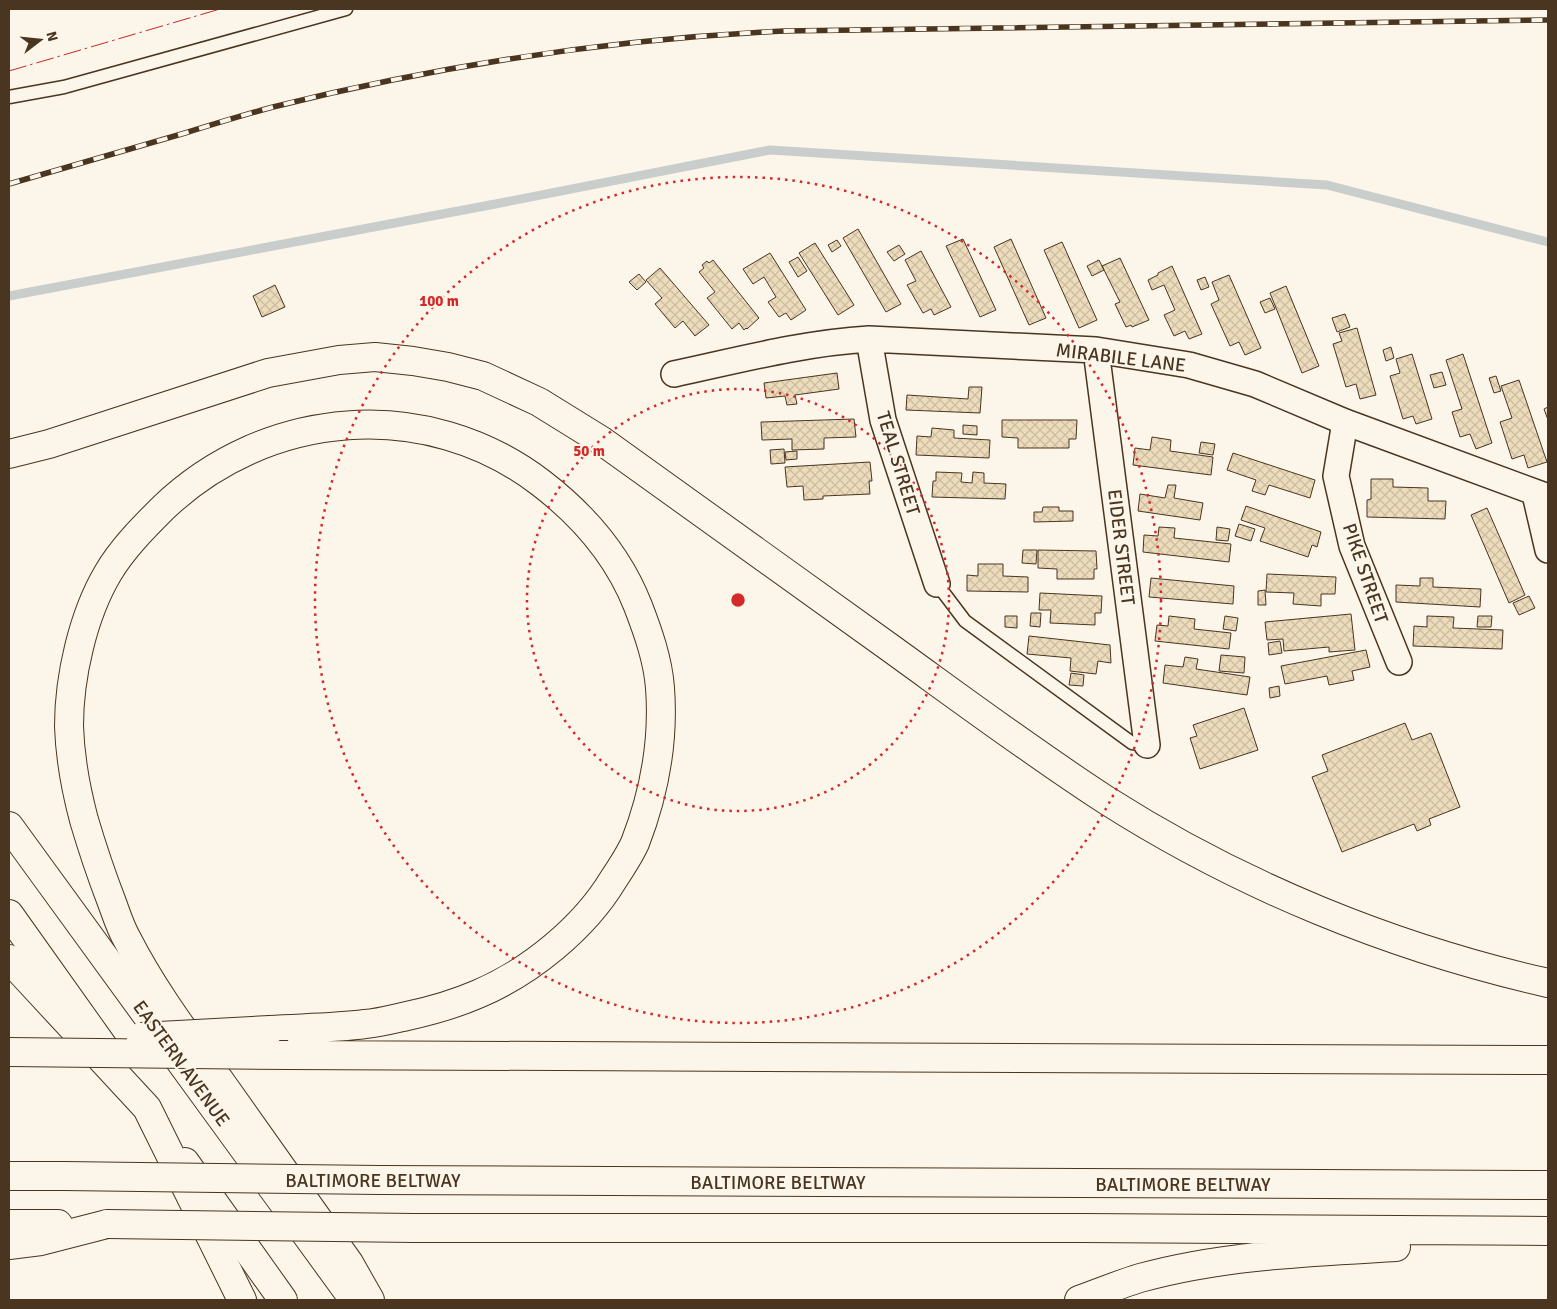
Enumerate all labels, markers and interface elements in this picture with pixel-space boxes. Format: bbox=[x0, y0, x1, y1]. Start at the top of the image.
north arrow bbox=[15, 15, 65, 65]
text: N bbox=[43, 30, 62, 44]
text: 100 m bbox=[419, 292, 459, 310]
street label: MIRABILE LANE bbox=[1055, 338, 1187, 378]
street label: TEAL STREET bbox=[871, 408, 925, 519]
text: 50 m bbox=[573, 442, 605, 460]
street label: EIDER STREET bbox=[1102, 488, 1140, 607]
street label: PIKE STREET bbox=[1337, 520, 1394, 627]
centre of rings bbox=[729, 591, 747, 609]
street label: EASTERN AVENUE bbox=[127, 996, 235, 1131]
street label: BALTIMORE BELTWAY bbox=[285, 1169, 461, 1193]
street label: BALTIMORE BELTWAY bbox=[690, 1171, 866, 1195]
street label: BALTIMORE BELTWAY bbox=[1095, 1173, 1271, 1197]

